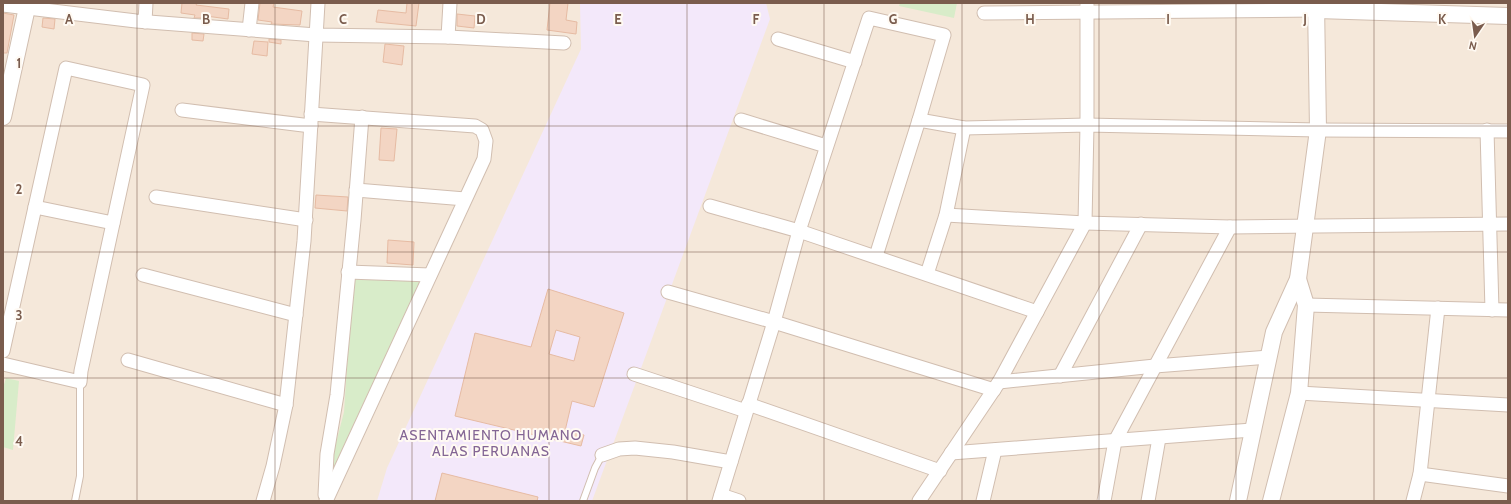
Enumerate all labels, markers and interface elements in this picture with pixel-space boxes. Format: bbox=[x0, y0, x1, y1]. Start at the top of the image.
text: A bbox=[65, 11, 74, 27]
text: B bbox=[202, 11, 210, 27]
text: C bbox=[339, 11, 347, 27]
text: D bbox=[476, 11, 486, 27]
text: E bbox=[614, 11, 622, 27]
text: F bbox=[753, 11, 760, 27]
text: G bbox=[889, 11, 898, 27]
text: H bbox=[1025, 11, 1035, 27]
text: I bbox=[1166, 11, 1170, 27]
text: J bbox=[1302, 11, 1307, 27]
text: K bbox=[1438, 11, 1447, 27]
north arrow bbox=[1455, 16, 1495, 56]
text: N bbox=[1467, 38, 1478, 53]
text: 1 bbox=[17, 55, 21, 71]
text: 2 bbox=[16, 181, 23, 197]
text: 3 bbox=[15, 307, 23, 323]
district label: ASENTAMIENTO HUMANO ALAS PERUANAS bbox=[400, 426, 582, 460]
text: 4 bbox=[15, 433, 23, 449]

